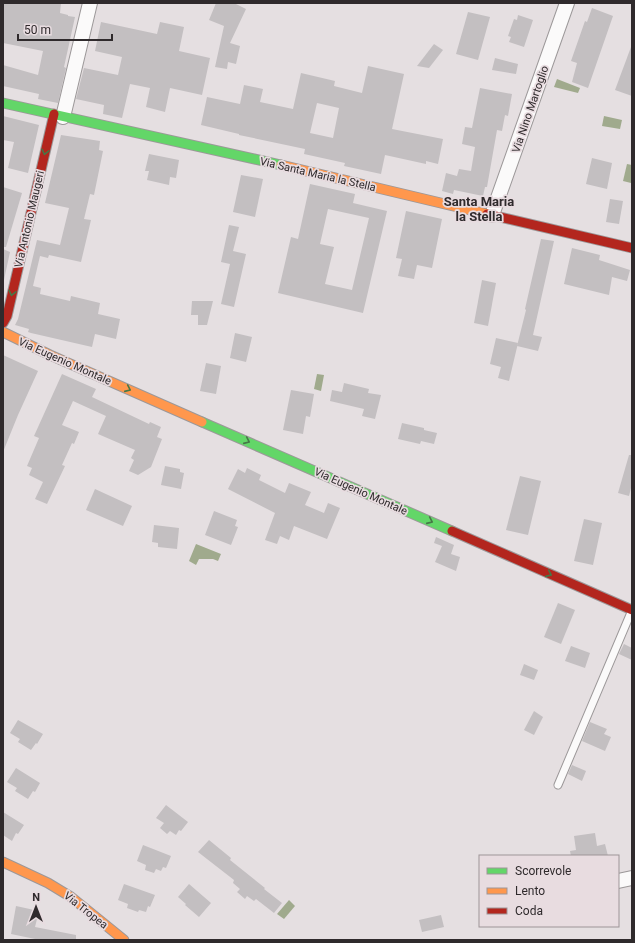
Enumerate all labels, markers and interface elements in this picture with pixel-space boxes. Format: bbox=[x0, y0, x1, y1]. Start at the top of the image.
scale bar bbox=[18, 16, 112, 42]
text: 50 m bbox=[24, 23, 51, 37]
street label: Via Nino Martoglio bbox=[509, 64, 551, 154]
one-way arrow bbox=[42, 149, 50, 156]
street label: Via Santa Maria la Stella bbox=[259, 155, 377, 194]
street label: Via Antonio Maugeri bbox=[12, 169, 47, 269]
district label: Santa Maria la Stella bbox=[444, 194, 514, 224]
one-way arrow bbox=[8, 289, 17, 296]
street label: Via Eugenio Montale bbox=[16, 335, 113, 388]
one-way arrow bbox=[123, 384, 131, 392]
one-way arrow bbox=[243, 436, 250, 444]
street label: Via Eugenio Montale bbox=[312, 465, 409, 518]
one-way arrow bbox=[426, 516, 434, 524]
one-way arrow bbox=[546, 569, 553, 577]
legend bbox=[479, 855, 619, 927]
text: Scorrevole bbox=[515, 864, 571, 878]
text: Lento bbox=[515, 884, 545, 898]
north arrow bbox=[16, 887, 56, 927]
street label: Via Tropea bbox=[61, 889, 110, 932]
text: N bbox=[32, 891, 40, 904]
text: Coda bbox=[515, 904, 543, 918]

